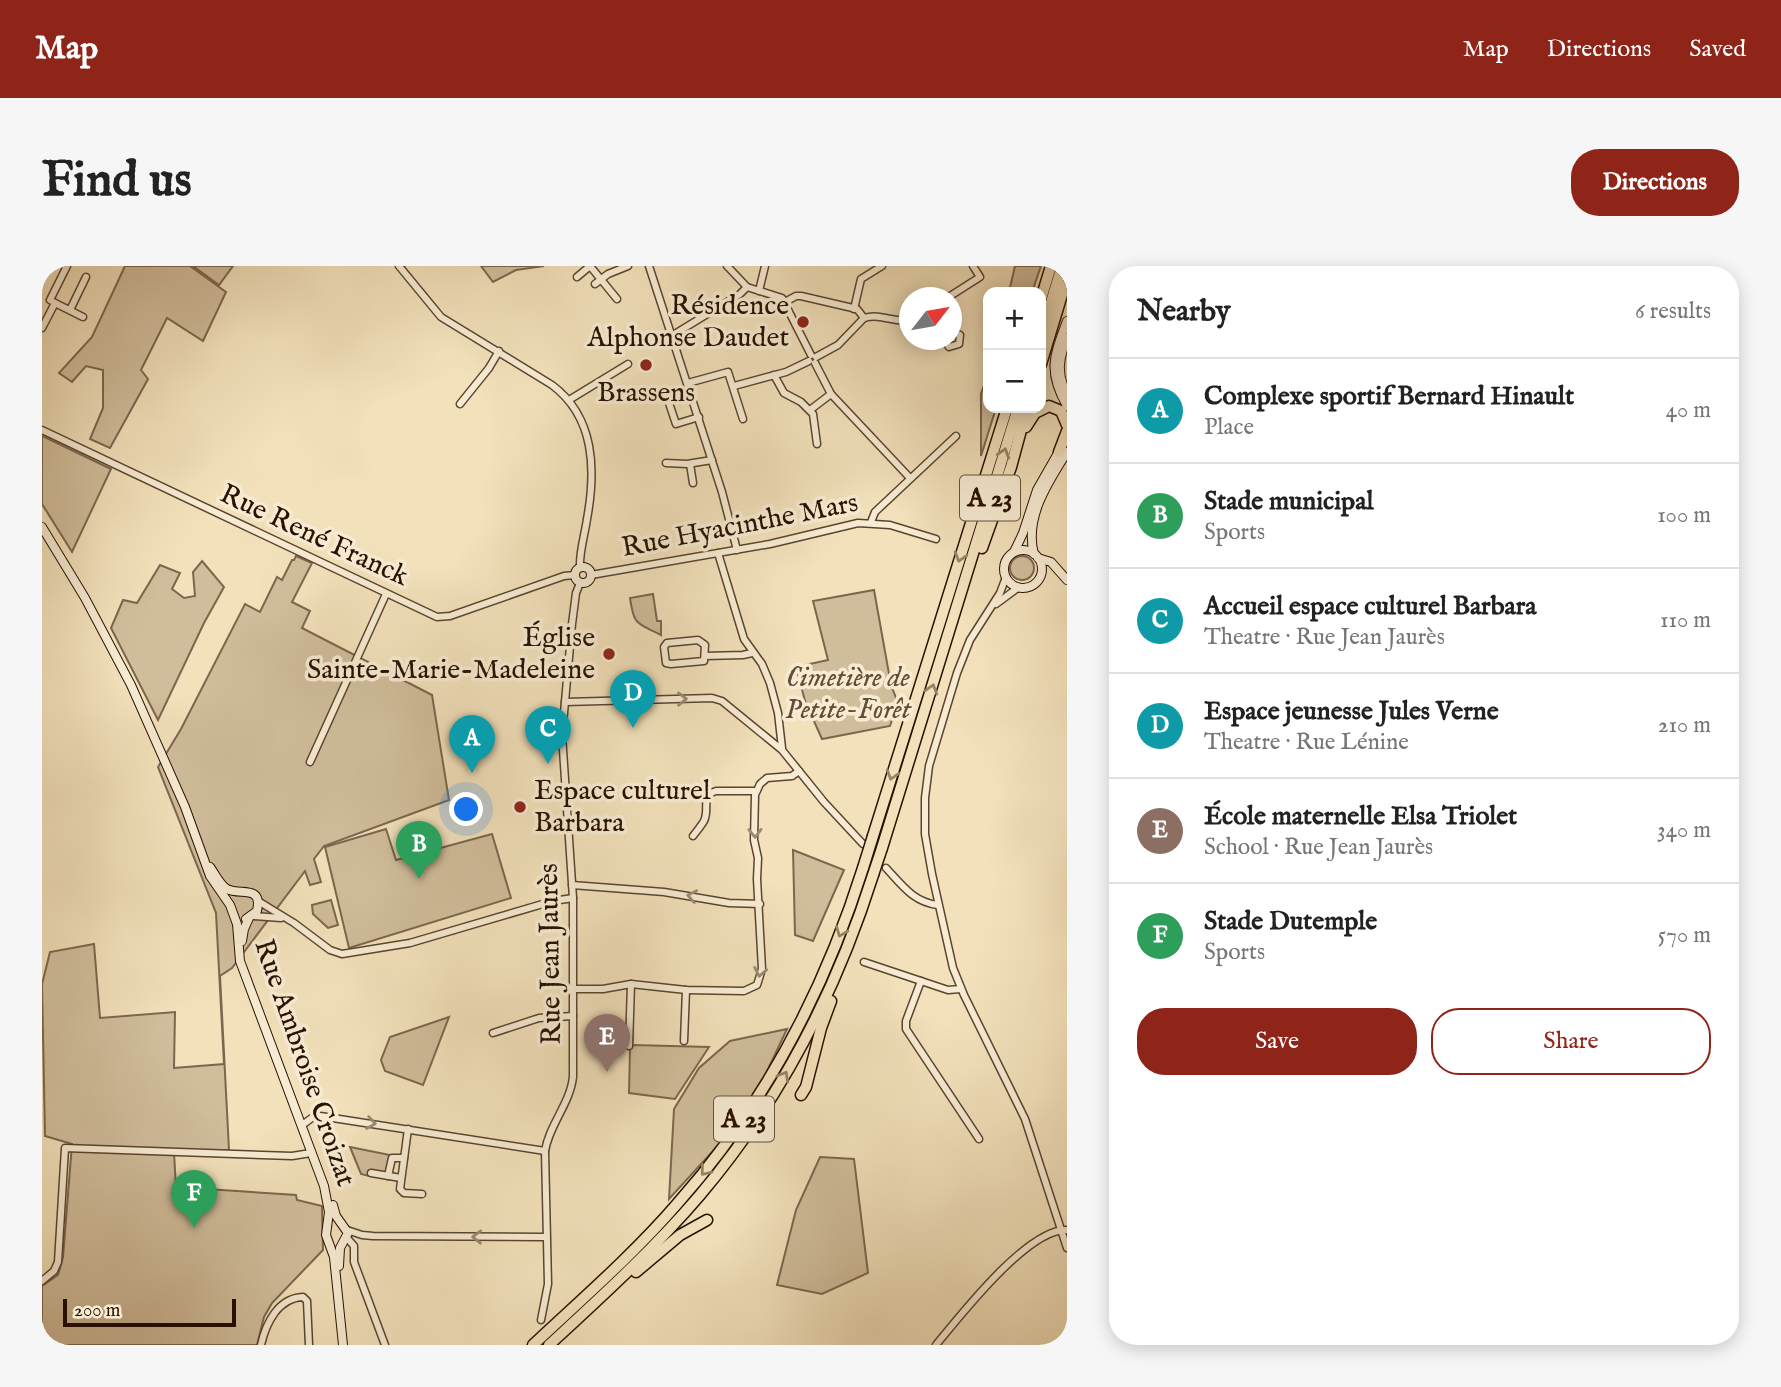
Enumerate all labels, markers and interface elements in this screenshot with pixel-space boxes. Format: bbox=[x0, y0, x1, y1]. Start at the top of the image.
text: Map bbox=[35, 28, 98, 70]
text: Map bbox=[1463, 34, 1509, 65]
text: Directions bbox=[1547, 34, 1651, 65]
text: Saved bbox=[1689, 34, 1746, 65]
button: Directions bbox=[1571, 149, 1739, 216]
text: Find us bbox=[42, 151, 192, 213]
north arrow bbox=[899, 287, 962, 350]
map controls bbox=[983, 287, 1046, 413]
button: + bbox=[983, 287, 1046, 350]
place label: Résidence Alphonse Daudet bbox=[586, 289, 789, 356]
text: Nearby bbox=[1137, 293, 1230, 331]
text: 6 results bbox=[1635, 297, 1711, 326]
marker: Résidence Alphonse Daudet bbox=[795, 314, 811, 330]
button: − bbox=[983, 350, 1046, 413]
marker: Brassens bbox=[638, 357, 654, 373]
place label: Brassens bbox=[597, 376, 695, 411]
text: Complexe sportif Bernard Hinault bbox=[1204, 380, 1574, 413]
text: A bbox=[1152, 396, 1168, 425]
text: 40 m bbox=[1666, 396, 1711, 425]
text: Place bbox=[1204, 413, 1254, 442]
one-way arrow bbox=[996, 447, 1010, 460]
road number: A 23 bbox=[960, 476, 1020, 521]
street label: Rue René Franck bbox=[214, 477, 415, 595]
text: Stade municipal bbox=[1204, 485, 1374, 518]
street label: Rue Hyacinthe Mars bbox=[619, 486, 861, 566]
text: B bbox=[1152, 501, 1168, 530]
text: 100 m bbox=[1657, 501, 1711, 530]
text: Sports bbox=[1204, 518, 1265, 547]
one-way arrow bbox=[954, 551, 968, 563]
text: Accueil espace culturel Barbara bbox=[1204, 590, 1537, 623]
text: C bbox=[1152, 606, 1168, 635]
text: 110 m bbox=[1660, 606, 1711, 635]
place label: Église Sainte-Marie-Madeleine bbox=[307, 620, 595, 688]
text: Theatre · Rue Jean Jaurès bbox=[1204, 623, 1445, 652]
marker: Église Sainte-Marie-Madeleine bbox=[601, 646, 617, 662]
park label: Cimetière de Petite-Forêt bbox=[785, 661, 912, 728]
pin: D bbox=[610, 670, 656, 728]
one-way arrow bbox=[923, 683, 938, 695]
one-way arrow bbox=[677, 691, 688, 707]
text: Espace jeunesse Jules Verne bbox=[1204, 695, 1499, 728]
pin: C bbox=[525, 706, 571, 764]
text: D bbox=[1151, 711, 1169, 740]
text: 210 m bbox=[1658, 711, 1711, 740]
pin: A bbox=[449, 715, 495, 773]
text: Theatre · Rue Lénine bbox=[1204, 728, 1409, 757]
one-way arrow bbox=[886, 768, 900, 780]
place label: Espace culturel Barbara bbox=[534, 774, 711, 841]
your location bbox=[449, 792, 483, 826]
marker: Espace culturel Barbara bbox=[512, 799, 528, 815]
text: École maternelle Elsa Triolet bbox=[1204, 800, 1517, 833]
text: E bbox=[1152, 816, 1168, 845]
text: 340 m bbox=[1657, 816, 1711, 845]
pin: B bbox=[396, 821, 442, 879]
one-way arrow bbox=[747, 827, 762, 838]
text: School · Rue Jean Jaurès bbox=[1204, 833, 1433, 862]
street label: Rue Jean Jaurès bbox=[532, 863, 570, 1045]
one-way arrow bbox=[686, 889, 698, 904]
text: Stade Dutemple bbox=[1204, 905, 1377, 938]
text: F bbox=[1153, 921, 1167, 950]
text: 570 m bbox=[1658, 921, 1711, 950]
one-way arrow bbox=[835, 925, 849, 937]
street label: Rue Ambroise Croizat bbox=[245, 935, 363, 1191]
text: Sports bbox=[1204, 938, 1265, 967]
one-way arrow bbox=[753, 966, 768, 978]
button: Save bbox=[1137, 1008, 1417, 1075]
button: Share bbox=[1431, 1008, 1711, 1075]
pin: E bbox=[584, 1014, 630, 1072]
one-way arrow bbox=[776, 1071, 789, 1084]
road number: A 23 bbox=[714, 1097, 774, 1142]
one-way arrow bbox=[365, 1115, 376, 1130]
one-way arrow bbox=[701, 1163, 713, 1176]
pin: F bbox=[171, 1170, 217, 1228]
one-way arrow bbox=[471, 1229, 482, 1244]
scale bar bbox=[63, 1296, 236, 1328]
text: 200 m bbox=[74, 1299, 120, 1323]

